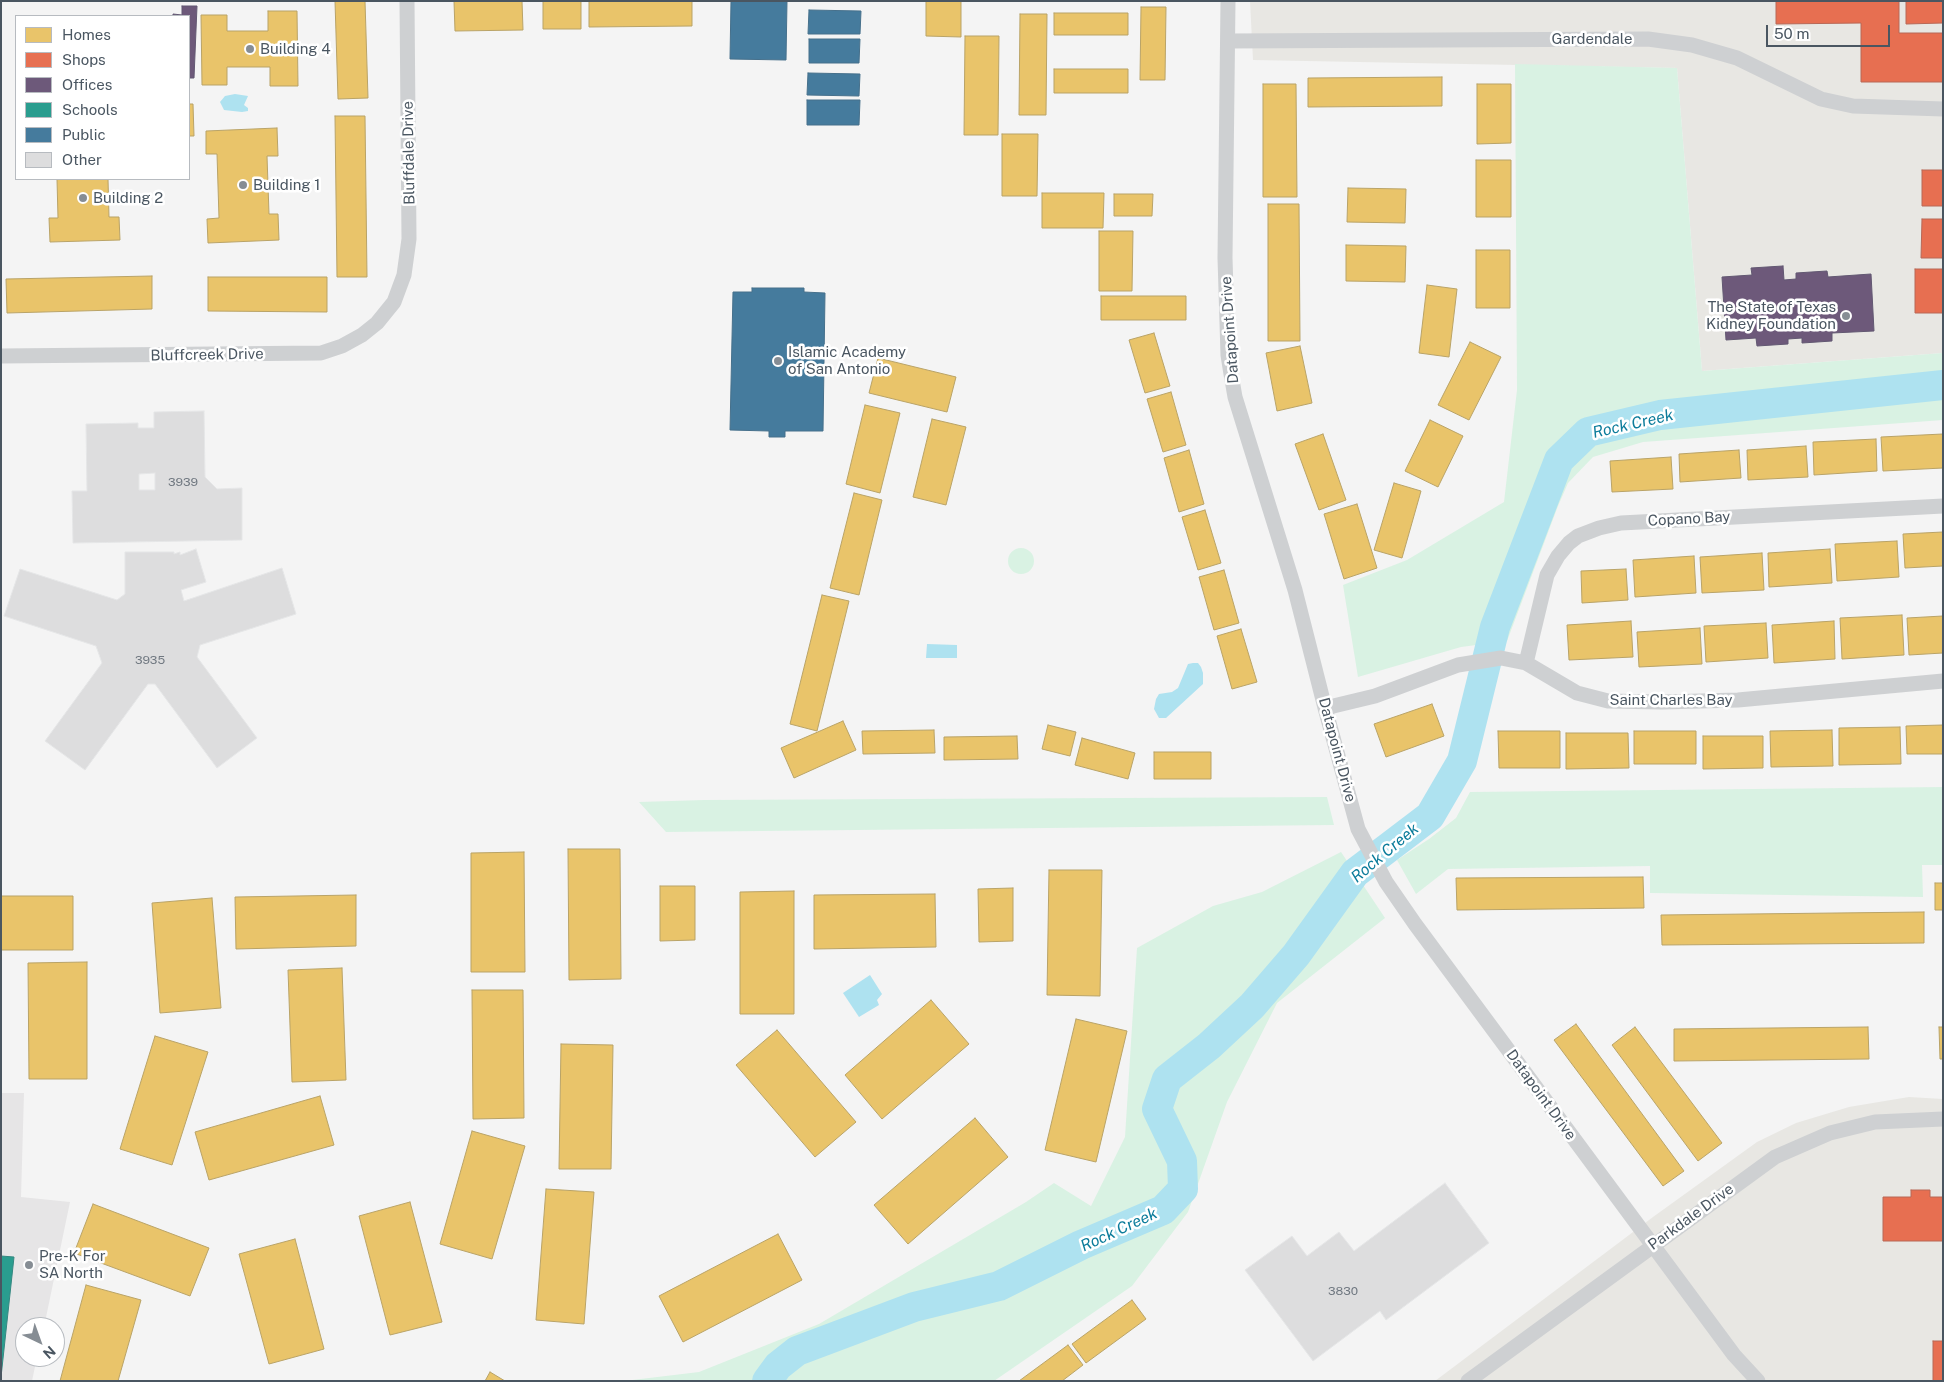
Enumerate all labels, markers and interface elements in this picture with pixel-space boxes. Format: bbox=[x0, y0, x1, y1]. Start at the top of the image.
legend bbox=[15, 15, 190, 180]
scale bar bbox=[1769, 15, 1893, 47]
text: 50 m bbox=[1774, 25, 1809, 42]
text: Homes bbox=[62, 26, 111, 43]
street label: Gardendale bbox=[1551, 30, 1633, 48]
place label: Building 4 bbox=[260, 40, 331, 58]
marker: Building 4 bbox=[244, 43, 256, 55]
text: Shops bbox=[62, 51, 106, 68]
text: Offices bbox=[62, 76, 112, 93]
text: Schools bbox=[62, 101, 118, 118]
street label: Bluffdale Drive bbox=[399, 101, 419, 205]
text: Public bbox=[62, 126, 106, 143]
text: Other bbox=[62, 151, 102, 168]
place label: Building 1 bbox=[253, 176, 320, 194]
marker: Building 1 bbox=[237, 179, 249, 191]
place label: Building 2 bbox=[93, 189, 163, 207]
marker: Building 2 bbox=[77, 192, 89, 204]
street label: Datapoint Drive bbox=[1217, 276, 1243, 384]
place label: The State of Texas Kidney Foundation bbox=[1706, 298, 1836, 333]
marker: The State of Texas Kidney Foundation bbox=[1840, 310, 1852, 322]
place label: Islamic Academy of San Antonio bbox=[788, 343, 906, 378]
street label: Bluffcreek Drive bbox=[150, 345, 264, 365]
marker: Islamic Academy of San Antonio bbox=[772, 355, 784, 367]
water label: Rock Creek bbox=[1591, 405, 1675, 443]
house number: 3939 bbox=[168, 475, 198, 489]
street label: Copano Bay bbox=[1647, 508, 1731, 530]
house number: 3935 bbox=[135, 653, 165, 667]
street label: Saint Charles Bay bbox=[1609, 691, 1733, 709]
street label: Datapoint Drive bbox=[1314, 696, 1360, 804]
water label: Rock Creek bbox=[1347, 819, 1423, 887]
street label: Datapoint Drive bbox=[1502, 1046, 1580, 1144]
street label: Parkdale Drive bbox=[1645, 1180, 1737, 1254]
water label: Rock Creek bbox=[1078, 1204, 1160, 1256]
place label: Pre-K For SA North bbox=[39, 1247, 106, 1282]
marker: Pre-K For SA North bbox=[23, 1259, 35, 1271]
house number: 3830 bbox=[1328, 1284, 1358, 1298]
north arrow bbox=[15, 1317, 65, 1367]
text: N bbox=[40, 1343, 59, 1362]

